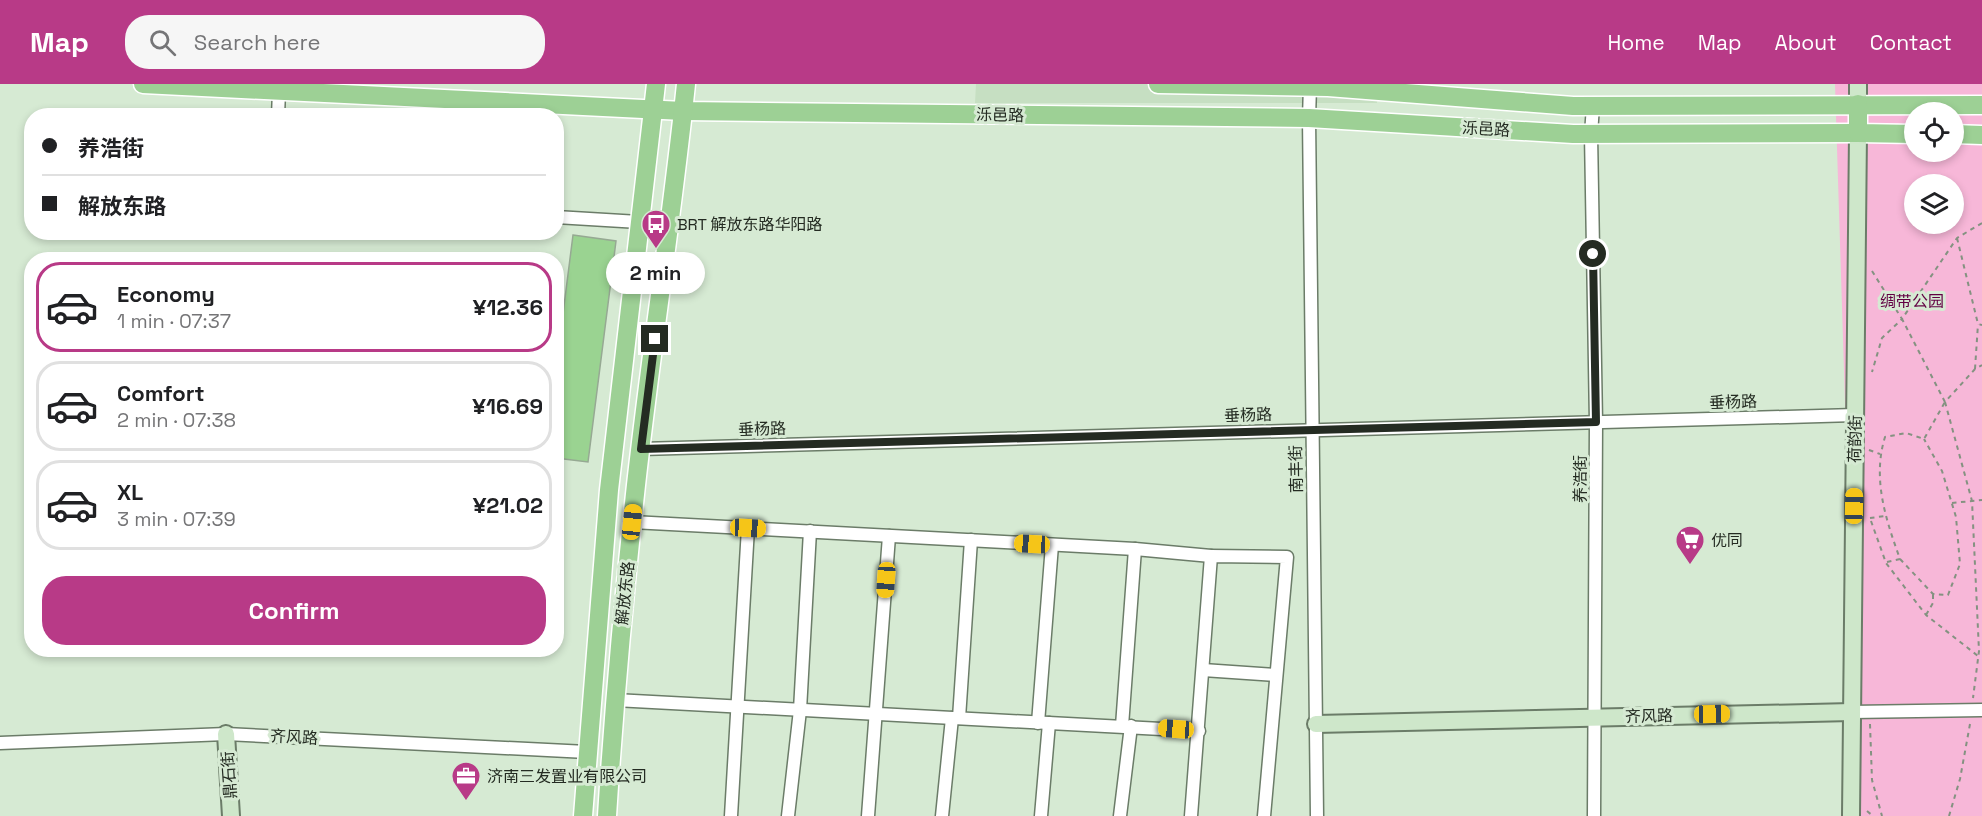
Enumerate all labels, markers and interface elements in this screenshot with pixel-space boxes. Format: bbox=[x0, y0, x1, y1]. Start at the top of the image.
search box bbox=[125, 15, 545, 69]
text: Map bbox=[30, 24, 89, 60]
icon: search bbox=[146, 26, 179, 59]
text: Search here bbox=[194, 28, 321, 56]
text: Home bbox=[1607, 29, 1665, 56]
text: Map bbox=[1698, 29, 1742, 56]
text: About bbox=[1775, 29, 1837, 56]
text: Contact bbox=[1870, 29, 1952, 56]
map controls bbox=[1904, 102, 1964, 234]
button: locate bbox=[1904, 102, 1964, 162]
street label: 泺邑路 bbox=[976, 104, 1024, 126]
street label: 泺邑路 bbox=[1461, 117, 1511, 141]
text: 养浩街 bbox=[78, 134, 144, 162]
button: layers bbox=[1904, 174, 1964, 234]
text: 解放东路 bbox=[78, 192, 166, 220]
bus stop icon: BRT 解放东路华阳路 bbox=[640, 208, 672, 250]
place label: BRT 解放东路华阳路 bbox=[677, 214, 823, 235]
route start bbox=[1579, 240, 1606, 267]
callout: 2 min bbox=[606, 252, 704, 294]
text: 2 min bbox=[630, 260, 681, 286]
icon: car bbox=[45, 280, 99, 334]
text: Economy bbox=[117, 280, 215, 308]
park label: 绸带公园 bbox=[1880, 291, 1944, 312]
text: ¥12.36 bbox=[473, 293, 543, 321]
text: 1 min · 07:37 bbox=[117, 308, 231, 334]
route end bbox=[641, 325, 668, 352]
icon: car bbox=[45, 379, 99, 433]
text: Comfort bbox=[117, 379, 205, 407]
street label: 垂杨路 bbox=[1709, 391, 1757, 413]
text: ¥16.69 bbox=[472, 392, 543, 420]
street label: 垂杨路 bbox=[1224, 404, 1272, 426]
text: 2 min · 07:38 bbox=[117, 407, 236, 433]
street label: 荷韵街 bbox=[1844, 415, 1866, 463]
street label: 垂杨路 bbox=[738, 418, 786, 440]
street label: 南丰街 bbox=[1285, 445, 1307, 493]
street label: 养浩街 bbox=[1570, 455, 1591, 503]
icon: car bbox=[45, 478, 99, 532]
text: XL bbox=[117, 478, 143, 506]
car bbox=[1845, 488, 1863, 524]
text: ¥21.02 bbox=[473, 491, 543, 519]
car bbox=[621, 503, 643, 541]
text: 3 min · 07:39 bbox=[117, 506, 236, 532]
car bbox=[730, 518, 766, 538]
supermarket icon: 优同 bbox=[1674, 524, 1706, 566]
place label: 优同 bbox=[1711, 530, 1743, 551]
car bbox=[1014, 534, 1050, 554]
street label: 解放东路 bbox=[611, 560, 639, 626]
car bbox=[876, 561, 896, 599]
button: Confirm bbox=[42, 576, 546, 645]
street label: 齐风路 bbox=[1625, 705, 1673, 727]
car bbox=[1694, 705, 1730, 723]
car bbox=[1157, 719, 1195, 739]
street label: 齐风路 bbox=[269, 725, 319, 749]
street label: 鼎石街 bbox=[217, 750, 241, 800]
office icon: 济南三发置业有限公司 bbox=[450, 760, 482, 802]
place label: 济南三发置业有限公司 bbox=[487, 766, 647, 787]

